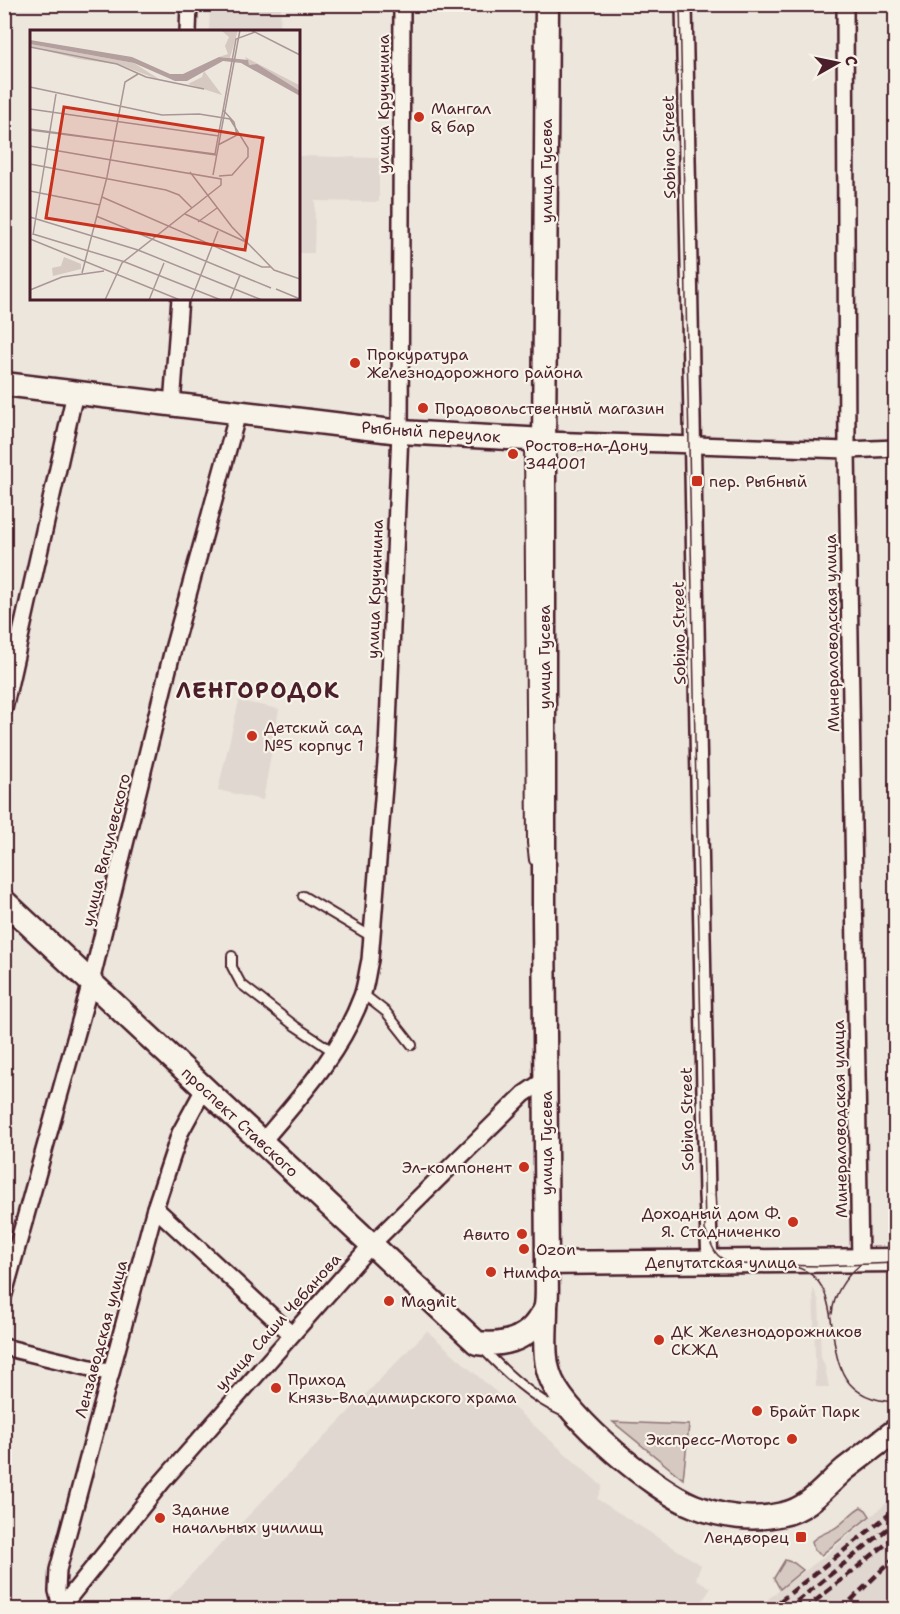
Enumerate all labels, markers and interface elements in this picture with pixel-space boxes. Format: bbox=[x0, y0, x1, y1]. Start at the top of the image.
inset map bbox=[30, 30, 300, 300]
north arrow bbox=[807, 33, 867, 93]
street label: улица Кручинина bbox=[373, 34, 394, 174]
text: С bbox=[840, 54, 862, 67]
street label: Sobino Street bbox=[658, 95, 680, 199]
place label: Мангал & бар bbox=[431, 98, 491, 137]
marker: Мангал & бар bbox=[412, 110, 426, 124]
street label: улица Гусева bbox=[536, 119, 557, 223]
place label: Прокуратура Железнодорожного района bbox=[367, 344, 583, 383]
marker: Прокуратура Железнодорожного района bbox=[348, 356, 362, 370]
place label: Продовольственный магазин bbox=[435, 398, 664, 419]
marker: Продовольственный магазин bbox=[416, 401, 430, 415]
street label: Рыбный переулок bbox=[361, 417, 502, 447]
place label: Ростов-на-Дону 344001 bbox=[525, 435, 648, 474]
marker: Ростов-на-Дону 344001 bbox=[506, 447, 520, 461]
place label: пер. Рыбный bbox=[709, 471, 807, 492]
marker: пер. Рыбный bbox=[690, 474, 704, 488]
street label: улица Кручинина bbox=[362, 519, 388, 659]
street label: Минераловодская улица bbox=[820, 534, 844, 732]
street label: Sobino Street bbox=[668, 581, 690, 685]
street label: улица Гусева bbox=[534, 605, 555, 709]
district label: ЛЕНГОРОДОК bbox=[176, 676, 340, 705]
place label: Детский сад №5 корпус 1 bbox=[264, 717, 364, 756]
marker: Детский сад №5 корпус 1 bbox=[245, 729, 259, 743]
street label: улица Вагулевского bbox=[77, 771, 135, 929]
street label: Минераловодская улица bbox=[828, 1020, 852, 1218]
street label: проспект Ставского bbox=[177, 1062, 303, 1182]
street label: Sobino Street bbox=[676, 1067, 698, 1171]
street label: улица Гусева bbox=[536, 1091, 557, 1195]
place label: Эл-компонент bbox=[402, 1157, 513, 1178]
marker: Эл-компонент bbox=[517, 1160, 531, 1174]
place label: Доходный дом Ф. Я. Стадниченко bbox=[642, 1203, 781, 1242]
marker: Доходный дом Ф. Я. Стадниченко bbox=[786, 1215, 800, 1229]
place label: Авито bbox=[463, 1224, 510, 1245]
marker: Авито bbox=[515, 1227, 529, 1241]
place label: Ozon bbox=[536, 1239, 576, 1260]
marker: Ozon bbox=[517, 1242, 531, 1256]
street label: улица Саши Чебанова bbox=[210, 1249, 346, 1395]
street label: Депутатская улица bbox=[645, 1252, 797, 1273]
street label: Лензаводская улица bbox=[70, 1258, 132, 1420]
place label: Нимфа bbox=[503, 1262, 560, 1283]
marker: Нимфа bbox=[484, 1265, 498, 1279]
place label: Magnit bbox=[401, 1291, 457, 1312]
marker: Magnit bbox=[382, 1294, 396, 1308]
place label: ДК Железнодорожников СКЖД bbox=[671, 1321, 862, 1360]
marker: ДК Железнодорожников СКЖД bbox=[652, 1333, 666, 1347]
place label: Приход Князь-Владимирского храма bbox=[288, 1369, 517, 1408]
marker: Приход Князь-Владимирского храма bbox=[269, 1381, 283, 1395]
place label: Брайт Парк bbox=[769, 1401, 860, 1422]
marker: Брайт Парк bbox=[750, 1404, 764, 1418]
place label: Экспресс-Моторс bbox=[646, 1429, 780, 1450]
marker: Экспресс-Моторс bbox=[785, 1432, 799, 1446]
place label: Здание начальных училищ bbox=[172, 1499, 324, 1538]
marker: Здание начальных училищ bbox=[153, 1511, 167, 1525]
place label: Лендворец bbox=[704, 1527, 789, 1548]
marker: Лендворец bbox=[794, 1530, 808, 1544]

